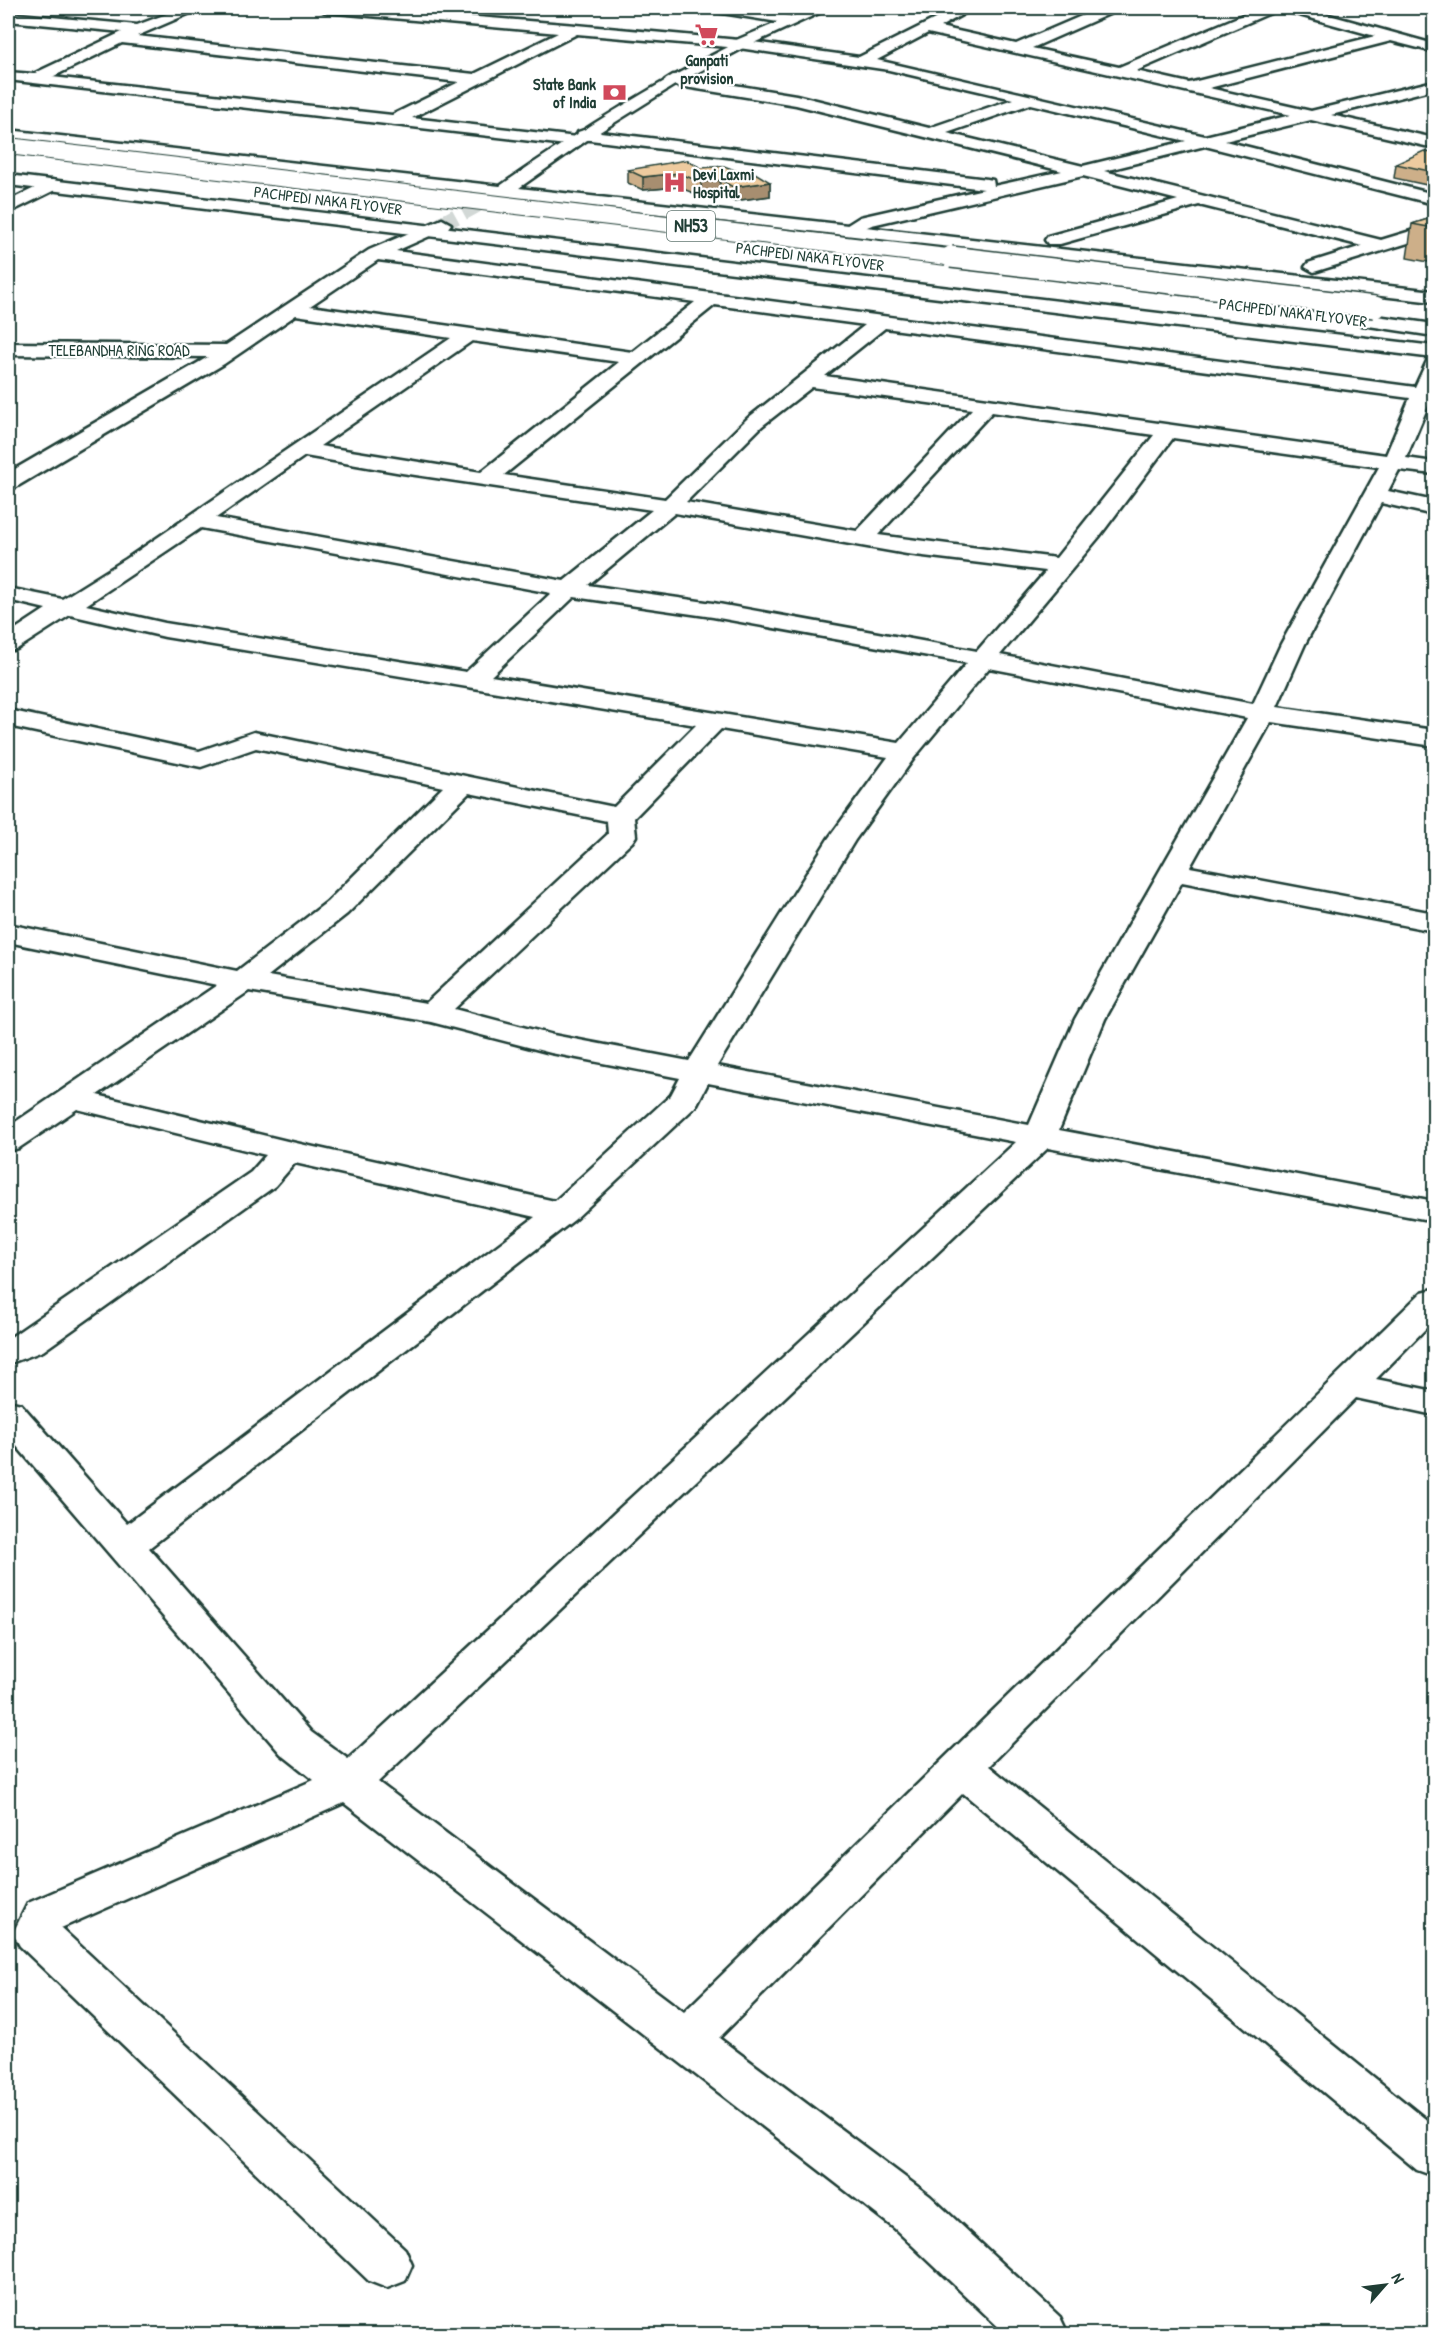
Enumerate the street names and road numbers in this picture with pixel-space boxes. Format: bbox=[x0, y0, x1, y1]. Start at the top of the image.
street label: PACHPEDI NAKA FLYOVER bbox=[253, 180, 403, 220]
road number: NH53 bbox=[667, 211, 715, 241]
street label: PACHPEDI NAKA FLYOVER bbox=[735, 236, 885, 276]
street label: PACHPEDI NAKA FLYOVER bbox=[1218, 292, 1368, 332]
street label: TELEBANDHA RING ROAD bbox=[48, 339, 190, 361]

